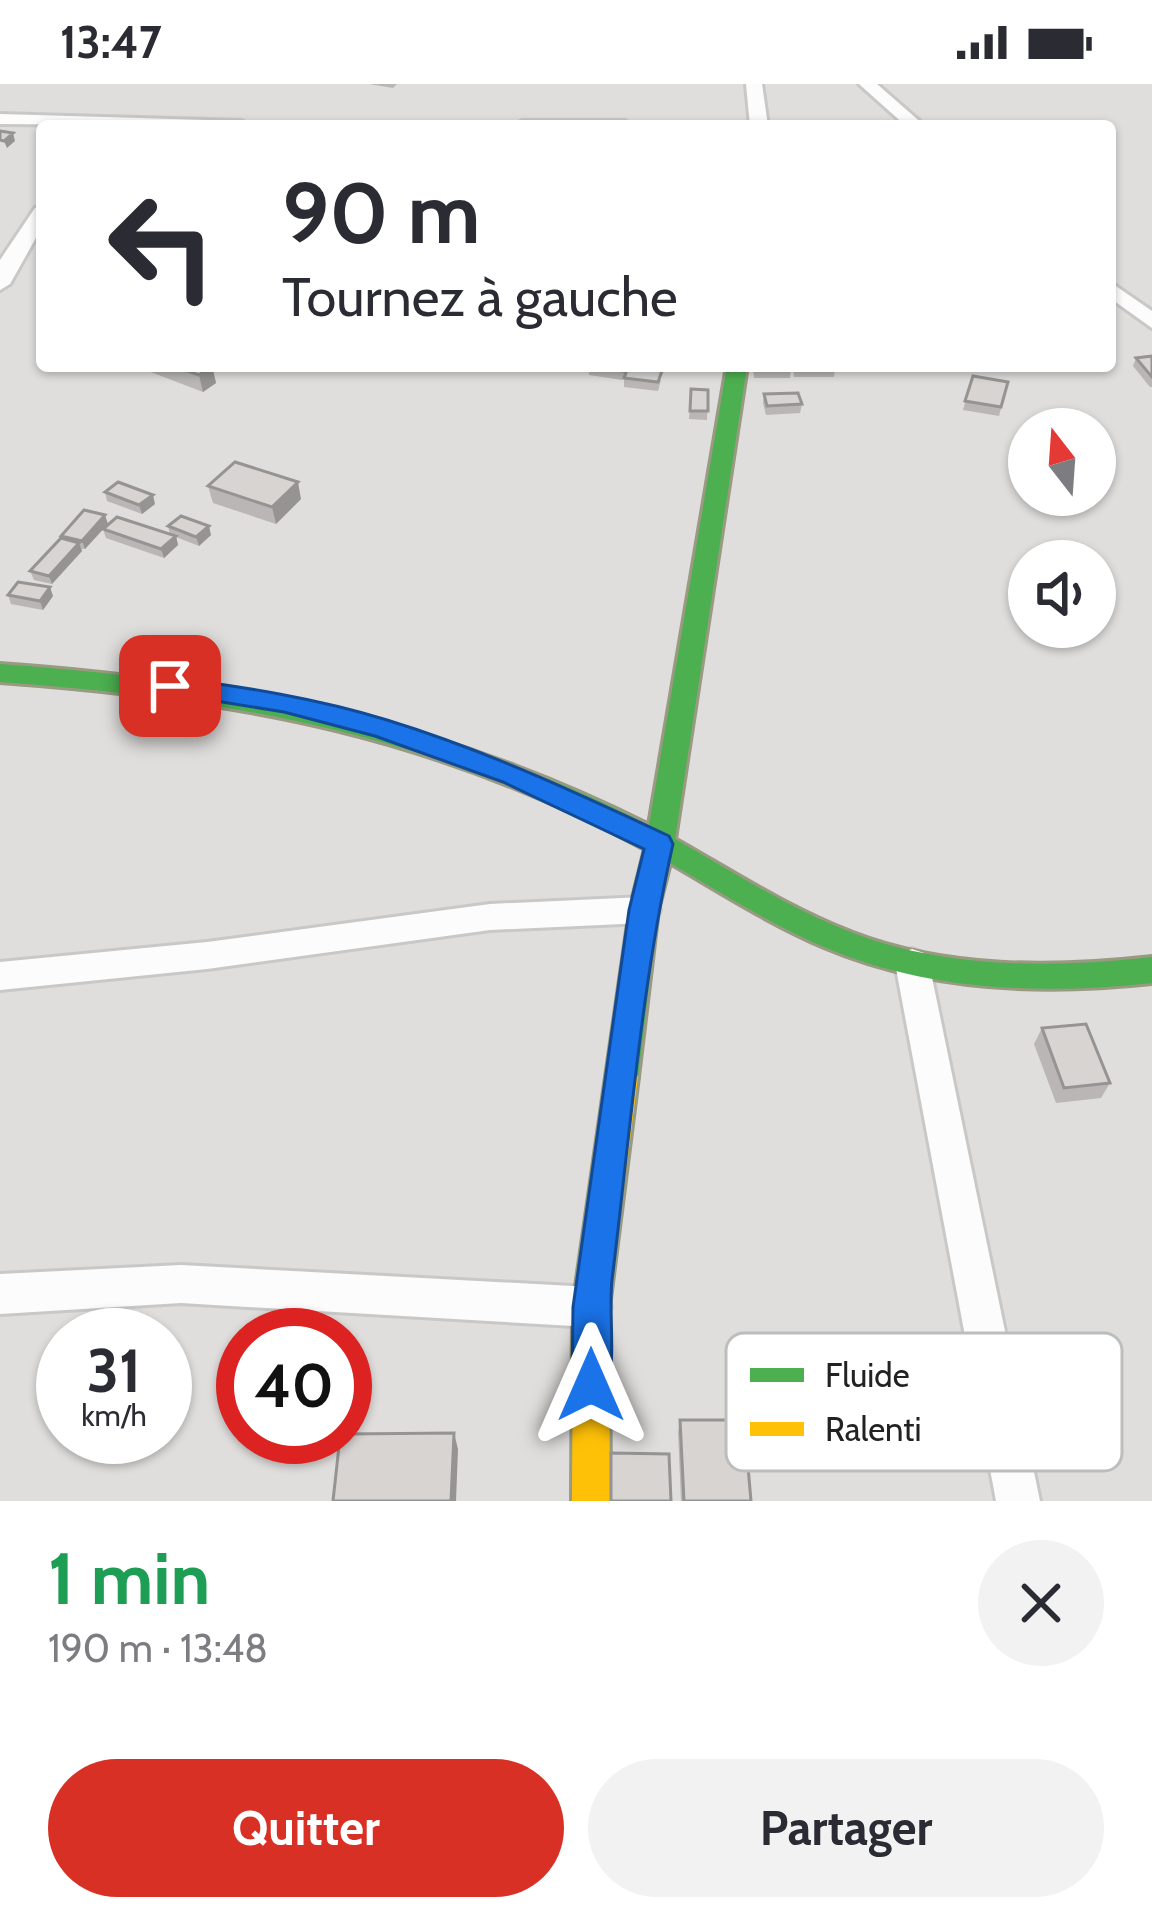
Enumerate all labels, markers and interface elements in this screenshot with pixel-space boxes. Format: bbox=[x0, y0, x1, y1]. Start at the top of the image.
text: 13:47 bbox=[60, 15, 162, 69]
text: 90 m bbox=[282, 162, 480, 264]
icon: left bbox=[84, 168, 240, 324]
text: Tournez à gauche bbox=[282, 264, 678, 330]
north arrow bbox=[1008, 408, 1116, 516]
map controls bbox=[1008, 408, 1116, 648]
button: sound bbox=[1008, 540, 1116, 648]
pin bbox=[119, 635, 221, 737]
icon: arrive bbox=[137, 653, 203, 719]
speed limit sign: 40 bbox=[216, 1308, 372, 1464]
position arrow bbox=[528, 1322, 654, 1448]
legend bbox=[726, 1333, 1122, 1471]
text: 31 bbox=[87, 1334, 141, 1407]
text: Fluide bbox=[825, 1355, 910, 1395]
text: km/h bbox=[81, 1397, 147, 1434]
text: Ralenti bbox=[825, 1409, 921, 1449]
text: 1 min bbox=[48, 1535, 210, 1622]
button: close bbox=[978, 1540, 1104, 1666]
text: 190 m · 13:48 bbox=[48, 1624, 268, 1672]
button: Quitter bbox=[48, 1759, 564, 1897]
button: Partager bbox=[588, 1759, 1104, 1897]

